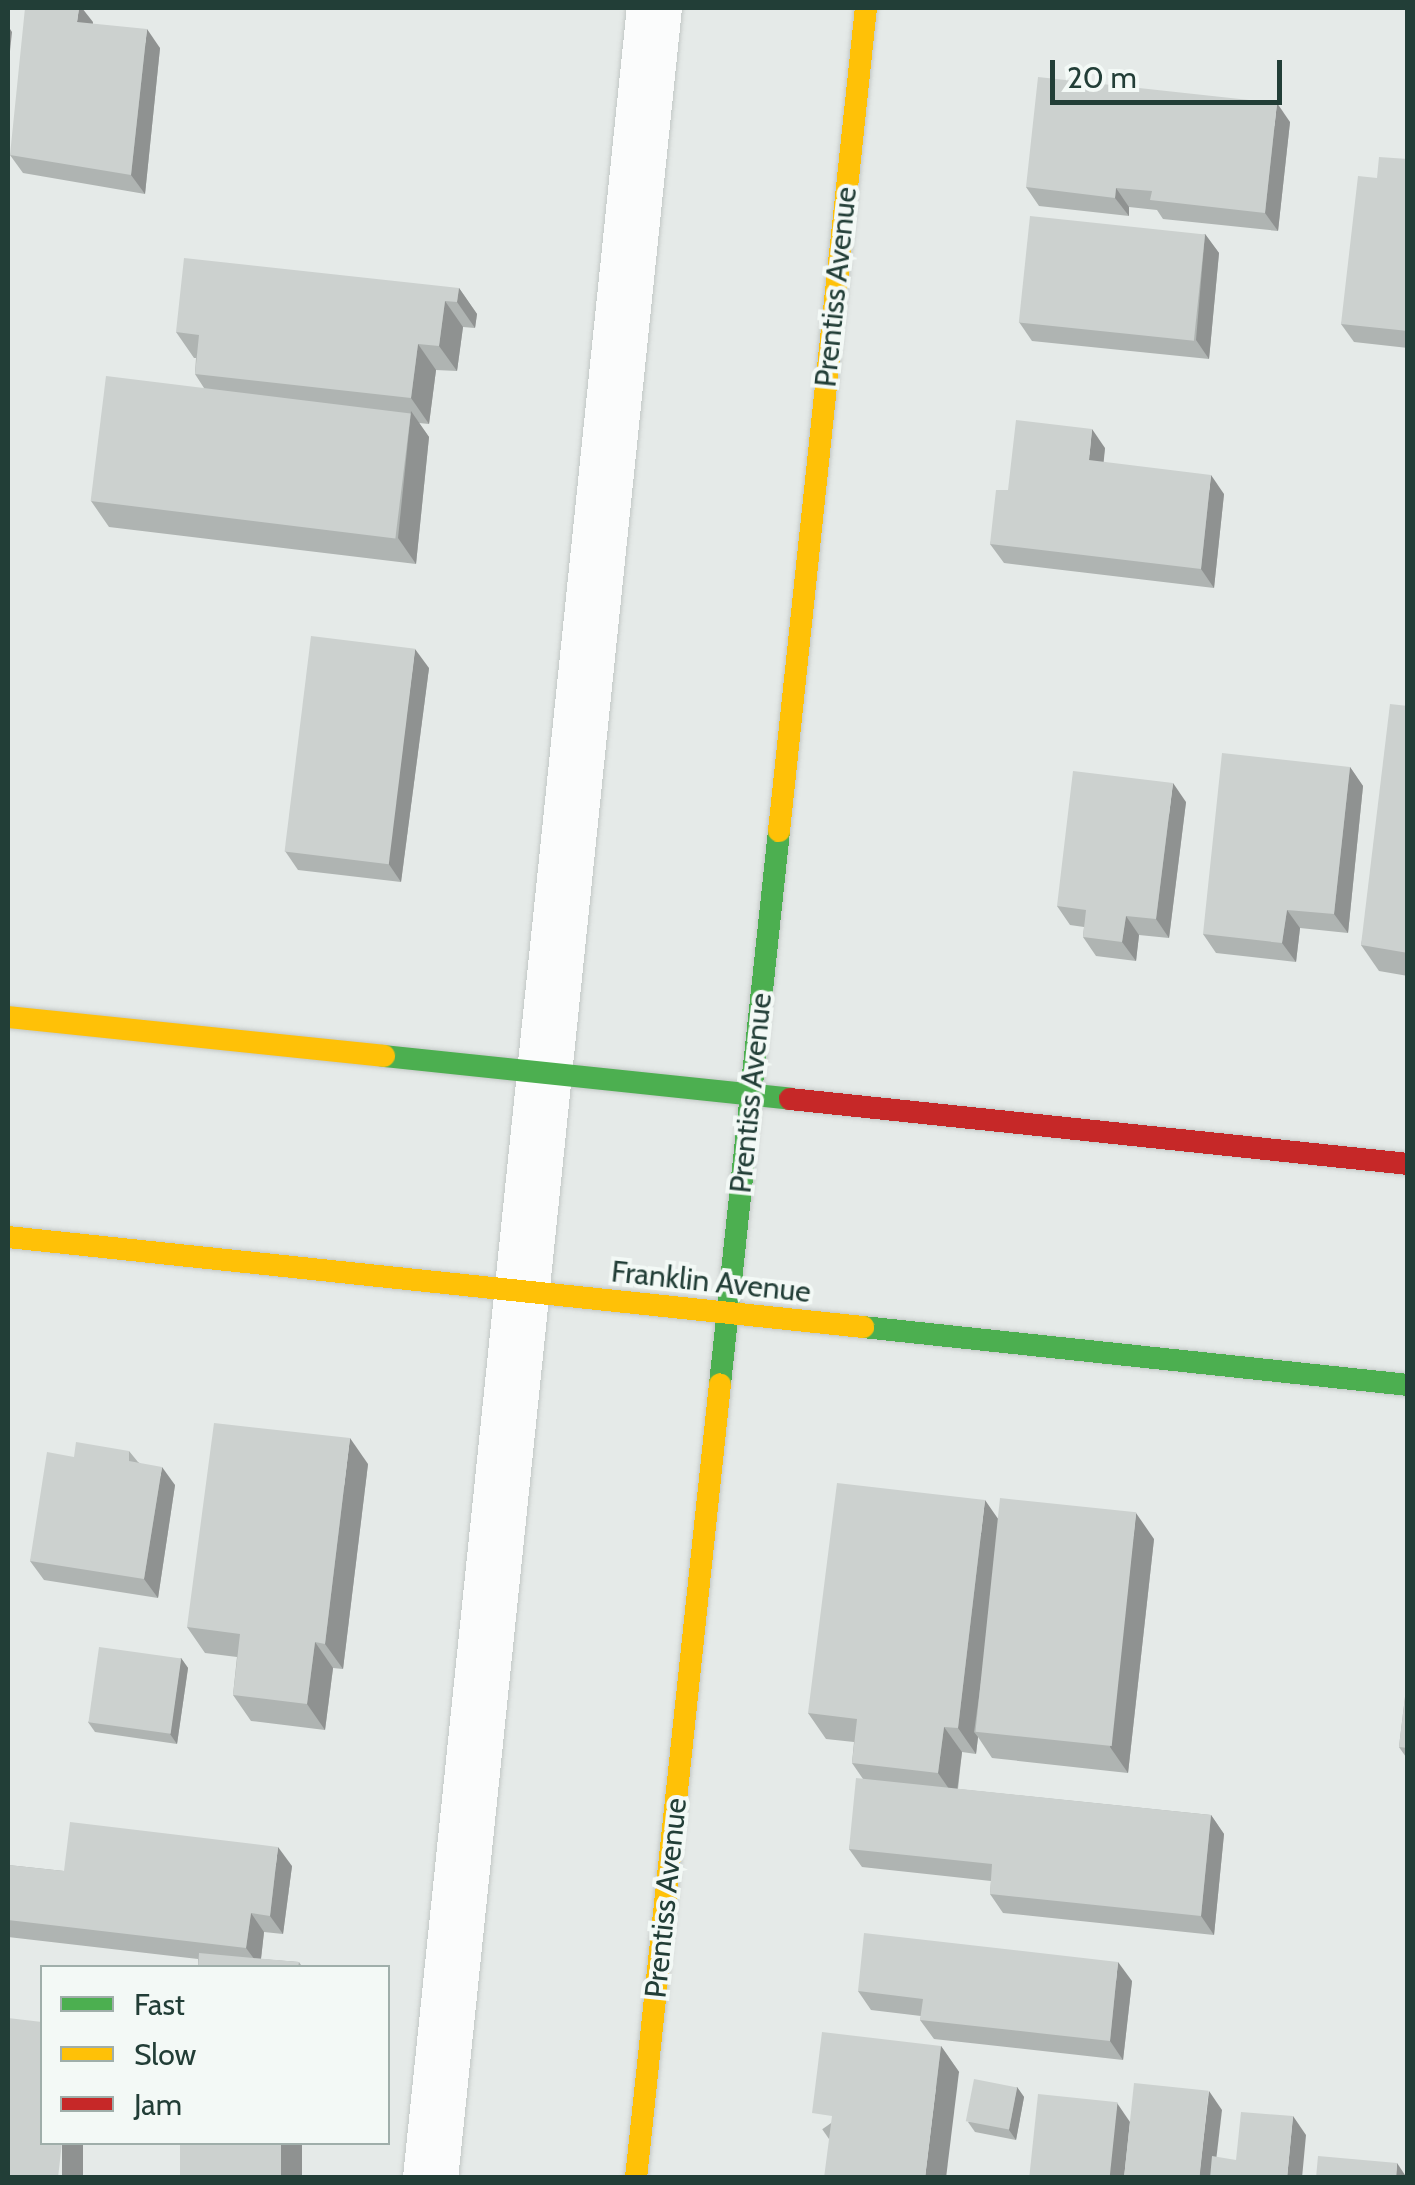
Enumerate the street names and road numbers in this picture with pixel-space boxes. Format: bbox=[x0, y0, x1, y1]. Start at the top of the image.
street label: Prentiss Avenue bbox=[808, 185, 864, 389]
street label: Prentiss Avenue bbox=[723, 991, 779, 1195]
street label: Franklin Avenue bbox=[610, 1254, 812, 1310]
street label: Prentiss Avenue bbox=[638, 1796, 694, 2000]

